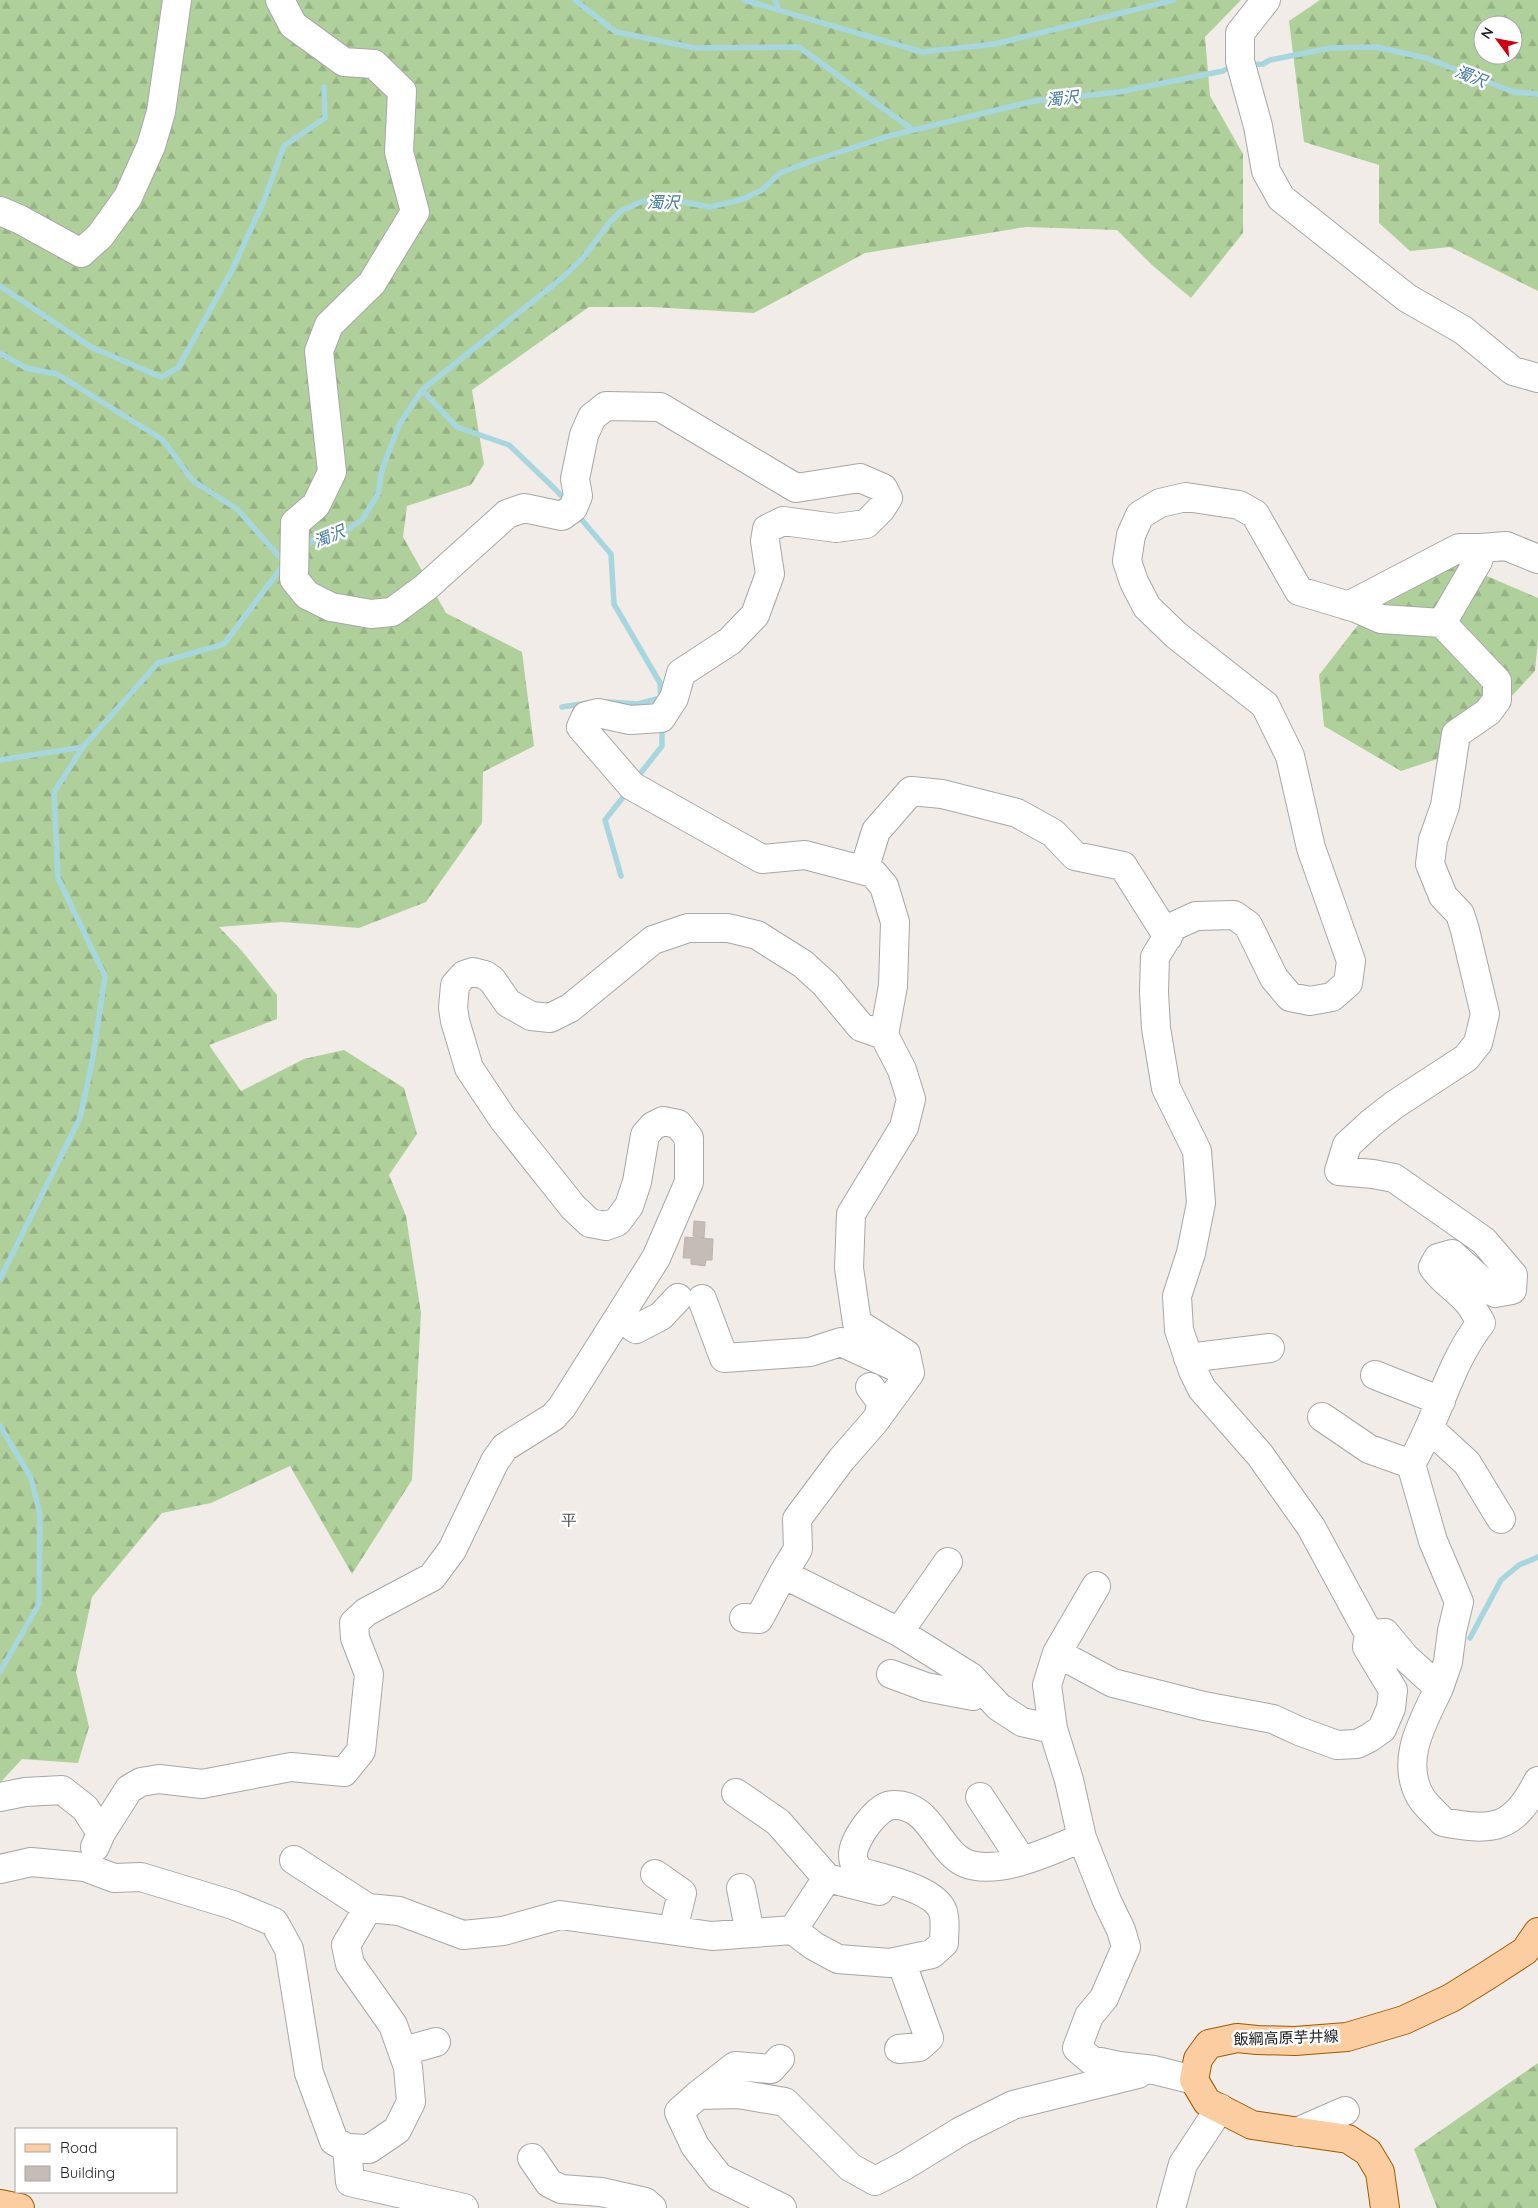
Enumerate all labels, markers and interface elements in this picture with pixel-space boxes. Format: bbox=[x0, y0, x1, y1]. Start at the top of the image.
north arrow bbox=[1473, 15, 1523, 65]
text: N bbox=[1477, 24, 1497, 42]
water label: 濁沢 bbox=[1452, 61, 1491, 92]
water label: 濁沢 bbox=[1045, 86, 1081, 110]
water label: 濁沢 bbox=[647, 192, 681, 212]
water label: 濁沢 bbox=[310, 520, 349, 551]
district label: 平 bbox=[561, 1510, 577, 1530]
street label: 飯綱高原芋井線 bbox=[1233, 2026, 1339, 2049]
legend bbox=[15, 2128, 178, 2193]
text: Road bbox=[60, 2138, 97, 2157]
text: Building bbox=[60, 2163, 115, 2182]

